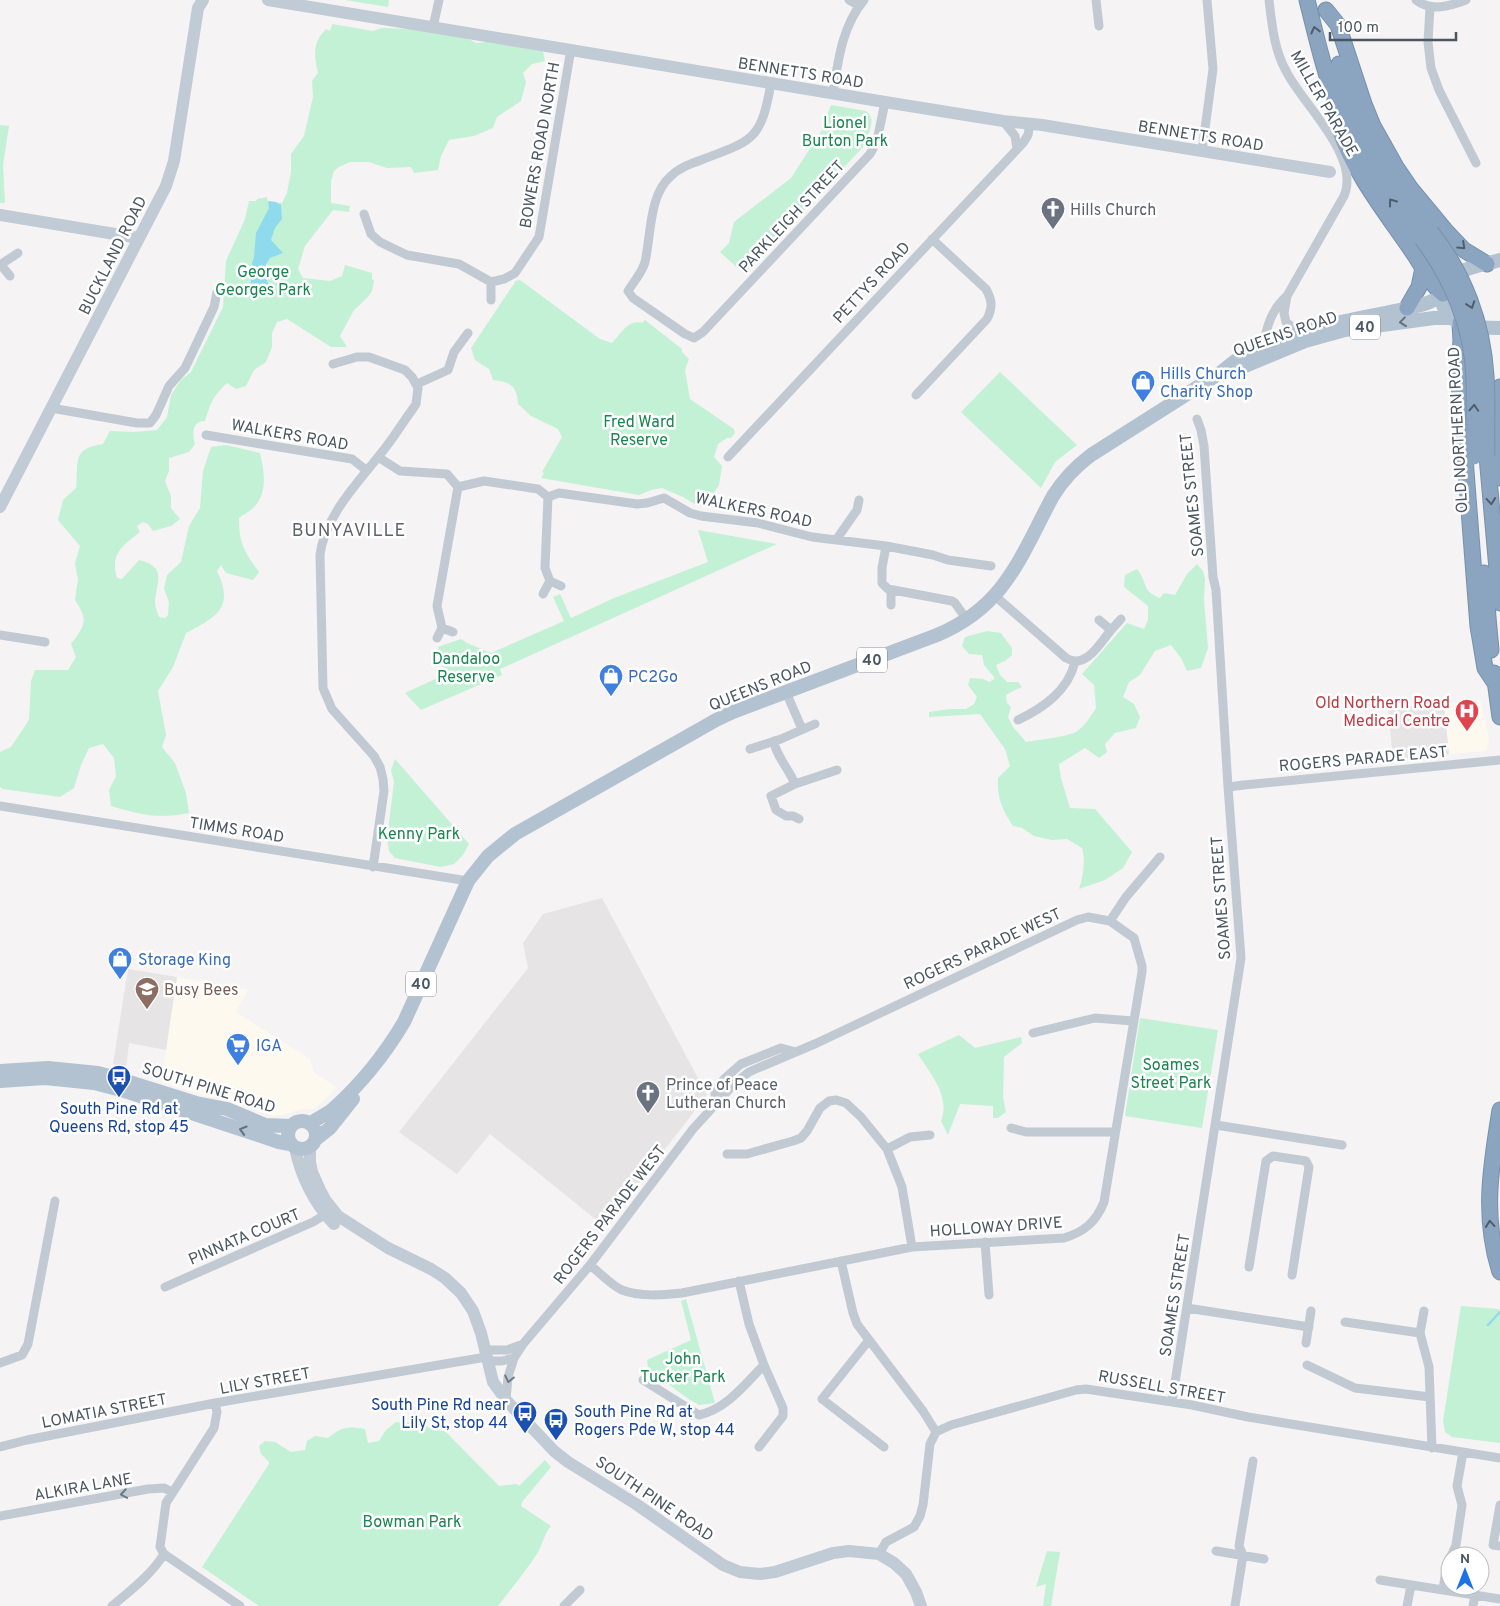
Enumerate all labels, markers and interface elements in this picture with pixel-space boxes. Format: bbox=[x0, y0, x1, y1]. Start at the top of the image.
scale bar bbox=[1330, 10, 1456, 42]
text: 100 m bbox=[1338, 19, 1379, 38]
one-way arrow bbox=[1310, 26, 1321, 35]
street label: MILLER PARADE bbox=[1285, 47, 1362, 161]
street label: BENNETTS ROAD bbox=[736, 54, 865, 94]
street label: BOWERS ROAD NORTH bbox=[516, 61, 565, 230]
park label: Lionel Burton Park bbox=[802, 114, 888, 152]
street label: BENNETTS ROAD bbox=[1136, 117, 1265, 157]
street label: PARKLEIGH STREET bbox=[735, 157, 850, 278]
street label: BUCKLAND ROAD bbox=[75, 193, 152, 319]
church icon: Hills Church bbox=[1040, 196, 1066, 230]
one-way arrow bbox=[1389, 198, 1398, 208]
place label: Hills Church bbox=[1070, 201, 1156, 221]
street label: PETTYS ROAD bbox=[830, 238, 915, 328]
one-way arrow bbox=[1456, 241, 1465, 250]
park label: George Georges Park bbox=[215, 263, 311, 301]
one-way arrow bbox=[1465, 300, 1476, 309]
street label: QUEENS ROAD bbox=[1231, 308, 1341, 362]
road number: 40 bbox=[1350, 314, 1380, 340]
one-way arrow bbox=[1399, 316, 1407, 327]
street label: OLD NORTHERN ROAD bbox=[1445, 346, 1473, 514]
place label: Hills Church Charity Shop bbox=[1160, 365, 1253, 403]
shop icon: Hills Church Charity Shop bbox=[1130, 369, 1156, 403]
one-way arrow bbox=[1469, 404, 1479, 412]
park label: Fred Ward Reserve bbox=[603, 413, 675, 451]
street label: WALKERS ROAD bbox=[229, 416, 350, 456]
street label: SOAMES STREET bbox=[1177, 432, 1209, 558]
street label: WALKERS ROAD bbox=[693, 489, 814, 533]
one-way arrow bbox=[1485, 497, 1496, 505]
district label: BUNYAVILLE bbox=[292, 520, 406, 543]
road number: 40 bbox=[857, 648, 887, 672]
park label: Dandaloo Reserve bbox=[432, 650, 500, 688]
street label: QUEENS ROAD bbox=[706, 657, 815, 717]
shop icon: PC2Go bbox=[598, 663, 624, 697]
place label: PC2Go bbox=[628, 668, 678, 688]
place label: Old Northern Road Medical Centre bbox=[1315, 694, 1450, 732]
hospital icon: Old Northern Road Medical Centre bbox=[1454, 698, 1480, 732]
street label: ROGERS PARADE EAST bbox=[1278, 743, 1448, 777]
street label: TIMMS ROAD bbox=[188, 814, 286, 848]
park label: Kenny Park bbox=[378, 825, 460, 845]
street label: SOAMES STREET bbox=[1208, 835, 1236, 961]
street label: ROGERS PARADE WEST bbox=[901, 905, 1065, 995]
shop icon: Storage King bbox=[107, 946, 133, 980]
place label: Storage King bbox=[138, 951, 231, 971]
road number: 40 bbox=[406, 972, 436, 996]
school or university icon: Busy Bees bbox=[134, 976, 160, 1010]
place label: Busy Bees bbox=[164, 981, 238, 1001]
supermarket icon: IGA bbox=[225, 1032, 251, 1066]
place label: IGA bbox=[256, 1037, 282, 1057]
park label: Soames Street Park bbox=[1131, 1056, 1211, 1094]
street label: SOUTH PINE ROAD bbox=[139, 1059, 278, 1119]
bus stop icon: South Pine Rd at Queens Rd, stop 45 bbox=[106, 1064, 132, 1098]
place label: Prince of Peace Lutheran Church bbox=[666, 1076, 786, 1114]
church icon: Prince of Peace Lutheran Church bbox=[635, 1080, 661, 1114]
place label: South Pine Rd at Queens Rd, stop 45 bbox=[49, 1100, 189, 1138]
one-way arrow bbox=[240, 1125, 248, 1135]
street label: ROGERS PARADE WEST bbox=[550, 1142, 671, 1289]
street label: PINNATA COURT bbox=[186, 1205, 304, 1270]
street label: HOLLOWAY DRIVE bbox=[929, 1213, 1063, 1243]
one-way arrow bbox=[1484, 1220, 1495, 1228]
street label: SOAMES STREET bbox=[1156, 1232, 1196, 1358]
park label: John Tucker Park bbox=[640, 1350, 726, 1388]
street label: LILY STREET bbox=[218, 1364, 312, 1400]
street label: RUSSELL STREET bbox=[1096, 1367, 1227, 1409]
one-way arrow bbox=[504, 1374, 515, 1383]
street label: LOMATIA STREET bbox=[40, 1390, 169, 1434]
place label: South Pine Rd near Lily St, stop 44 bbox=[371, 1396, 508, 1434]
bus stop icon: South Pine Rd near Lily St, stop 44 bbox=[512, 1400, 538, 1434]
place label: South Pine Rd at Rogers Pde W, stop 44 bbox=[574, 1403, 735, 1441]
bus stop icon: South Pine Rd at Rogers Pde W, stop 44 bbox=[543, 1407, 569, 1441]
street label: SOUTH PINE ROAD bbox=[591, 1453, 717, 1547]
street label: ALKIRA LANE bbox=[33, 1469, 134, 1506]
one-way arrow bbox=[120, 1488, 129, 1498]
park label: Bowman Park bbox=[363, 1513, 461, 1533]
north arrow bbox=[1440, 1546, 1490, 1596]
text: N bbox=[1460, 1551, 1470, 1568]

